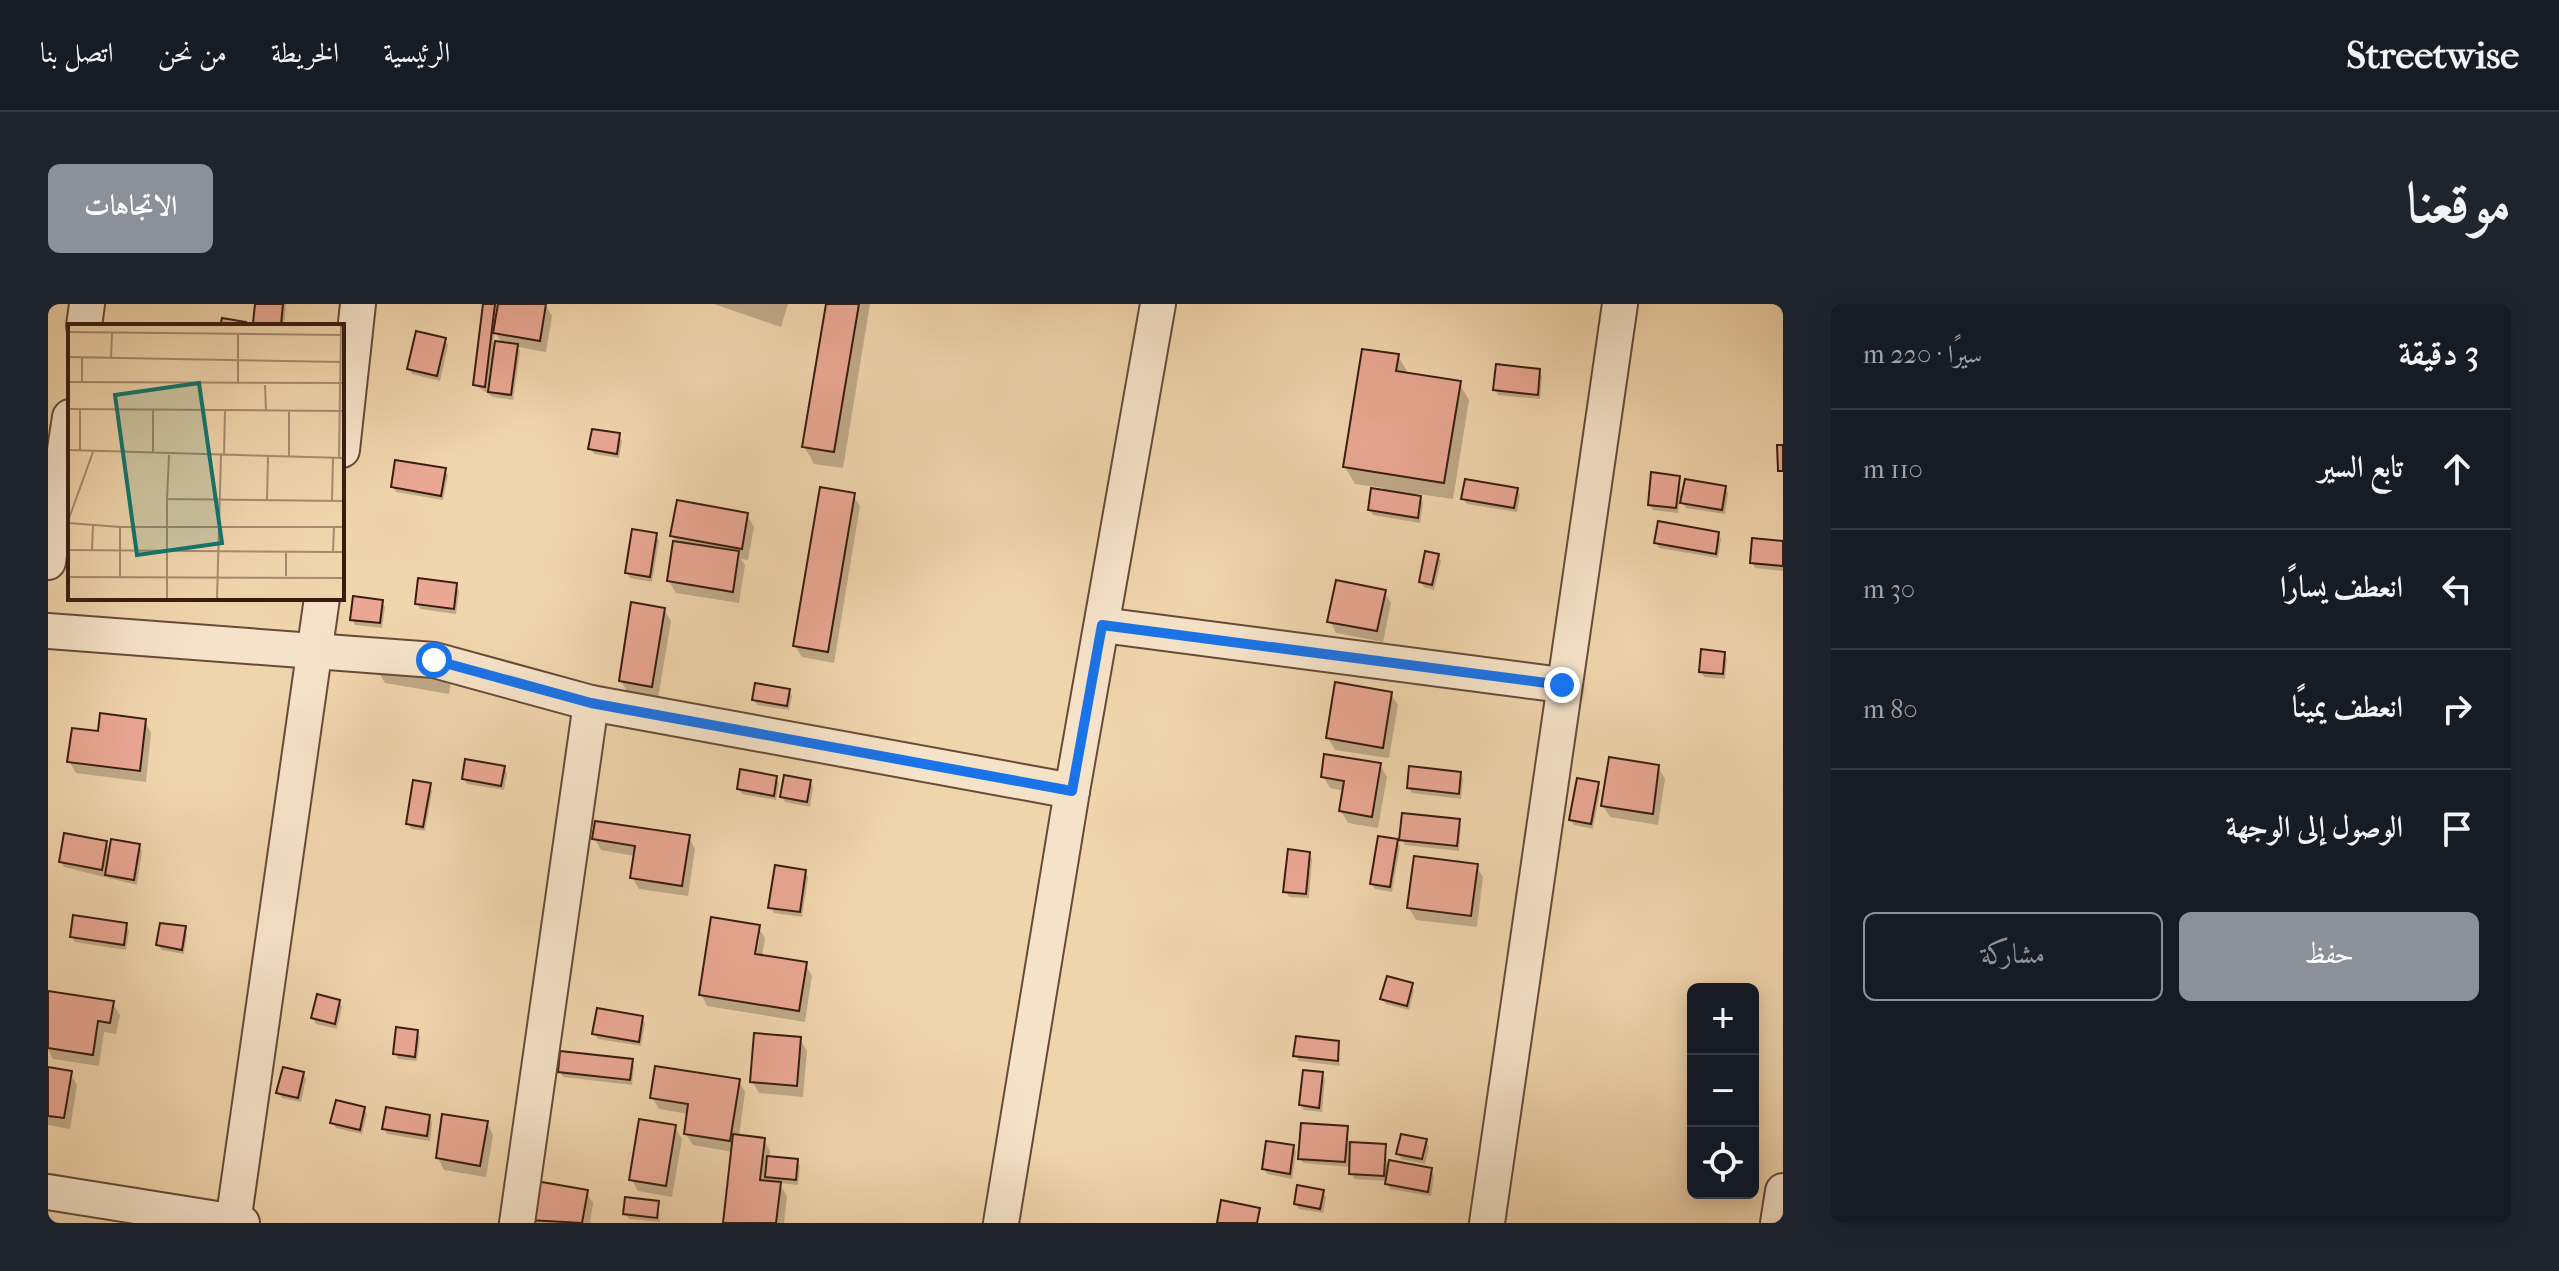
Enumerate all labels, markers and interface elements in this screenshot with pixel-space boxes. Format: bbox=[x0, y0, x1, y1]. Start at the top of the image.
text: Streetwise bbox=[2346, 33, 2519, 78]
text: اتصل بنا bbox=[40, 36, 114, 69]
text: من نحن bbox=[158, 36, 227, 69]
text: الخريطة bbox=[271, 36, 339, 69]
text: الرئيسية bbox=[383, 36, 450, 69]
button: الاتجاهات bbox=[48, 164, 213, 253]
text: موقعنا bbox=[2406, 171, 2511, 236]
inset map bbox=[68, 324, 344, 600]
text: 3 دقيقة bbox=[2398, 333, 2479, 373]
text: سيرًا · 220 m bbox=[1863, 339, 1982, 370]
icon: ahead bbox=[2435, 447, 2479, 491]
text: تابع السير bbox=[2318, 450, 2403, 485]
text: 110 m bbox=[1863, 454, 1923, 485]
icon: left bbox=[2435, 567, 2479, 611]
text: انعطف يسارًا bbox=[2280, 570, 2403, 605]
text: 30 m bbox=[1863, 574, 1915, 605]
route start bbox=[416, 642, 452, 678]
route end bbox=[1544, 667, 1580, 703]
icon: right bbox=[2435, 687, 2479, 731]
text: انعطف يمينًا bbox=[2292, 690, 2403, 725]
text: 80 m bbox=[1863, 694, 1918, 725]
icon: arrive bbox=[2435, 807, 2479, 851]
text: الوصول إلى الوجهة bbox=[2226, 810, 2403, 845]
button: مشاركة bbox=[1863, 912, 2163, 1001]
button: حفظ bbox=[2179, 912, 2479, 1001]
map controls bbox=[1687, 983, 1759, 1199]
button: + bbox=[1687, 983, 1759, 1055]
button: − bbox=[1687, 1055, 1759, 1127]
button: locate bbox=[1687, 1127, 1759, 1199]

